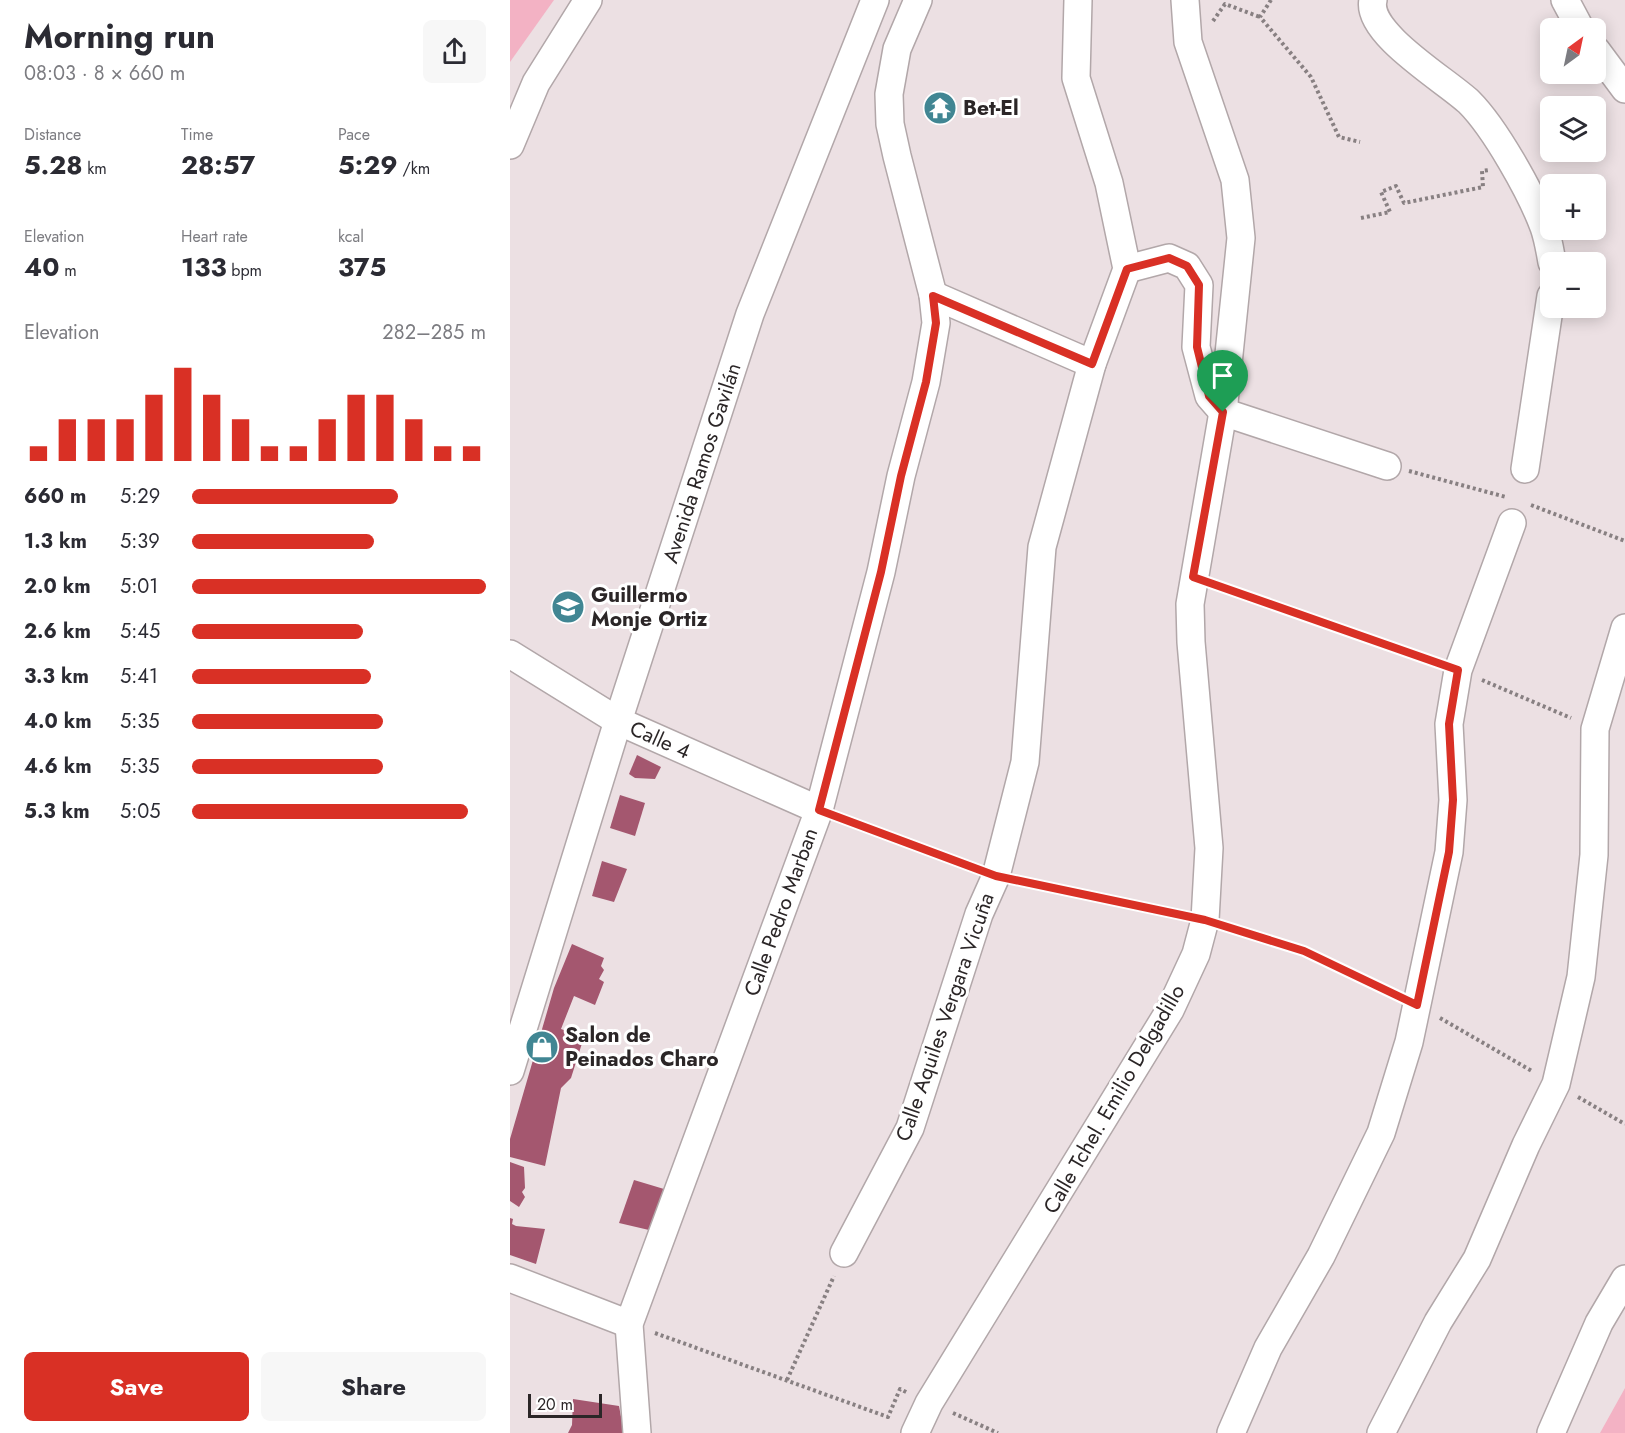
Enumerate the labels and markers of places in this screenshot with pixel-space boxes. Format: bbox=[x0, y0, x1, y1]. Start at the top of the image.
temple icon: Bet-El bbox=[922, 90, 958, 126]
place label: Bet-El bbox=[963, 93, 1019, 123]
pin bbox=[1197, 350, 1248, 412]
place label: Guillermo Monje Ortiz bbox=[591, 580, 708, 634]
school or university icon: Guillermo Monje Ortiz bbox=[550, 589, 586, 625]
place label: Salon de Peinados Charo bbox=[565, 1020, 719, 1074]
shop icon: Salon de Peinados Charo bbox=[524, 1029, 560, 1065]

